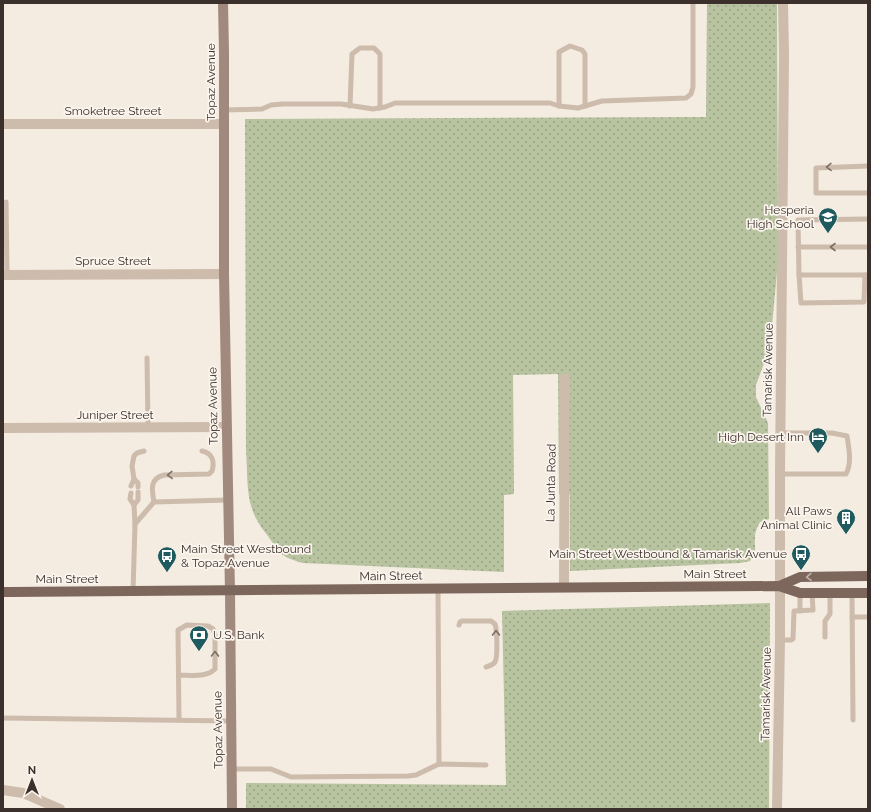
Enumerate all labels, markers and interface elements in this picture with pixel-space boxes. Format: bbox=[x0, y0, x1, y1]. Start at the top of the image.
street label: Topaz Avenue bbox=[204, 43, 218, 121]
street label: Smoketree Street bbox=[65, 104, 161, 118]
one-way arrow bbox=[826, 163, 832, 172]
place label: Hesperia High School bbox=[747, 203, 815, 231]
school or university icon: Hesperia High School bbox=[817, 206, 839, 234]
one-way arrow bbox=[830, 243, 836, 251]
street label: Spruce Street bbox=[75, 254, 151, 268]
street label: Tamarisk Avenue bbox=[760, 323, 776, 417]
street label: Topaz Avenue bbox=[205, 367, 221, 445]
street label: Juniper Street bbox=[76, 408, 154, 422]
hotel icon: High Desert Inn bbox=[807, 426, 829, 454]
place label: High Desert Inn bbox=[718, 430, 804, 444]
street label: La Junta Road bbox=[543, 444, 559, 522]
one-way arrow bbox=[167, 471, 173, 479]
place label: All Paws Animal Clinic bbox=[760, 504, 832, 532]
building icon: All Paws Animal Clinic bbox=[835, 507, 857, 535]
place label: Main Street Westbound & Topaz Avenue bbox=[181, 542, 311, 570]
bus stop icon: Main Street Westbound & Tamarisk Avenue bbox=[790, 543, 812, 571]
bus stop icon: Main Street Westbound & Topaz Avenue bbox=[156, 545, 178, 573]
place label: Main Street Westbound & Tamarisk Avenue bbox=[549, 547, 787, 561]
street label: Main Street bbox=[684, 567, 746, 581]
street label: Main Street bbox=[359, 568, 423, 584]
street label: Main Street bbox=[36, 572, 98, 586]
one-way arrow bbox=[806, 572, 812, 581]
bank icon: U.S. Bank bbox=[188, 624, 210, 652]
place label: U.S. Bank bbox=[213, 628, 265, 642]
one-way arrow bbox=[492, 630, 500, 636]
street label: Tamarisk Avenue bbox=[758, 647, 774, 741]
one-way arrow bbox=[211, 651, 219, 657]
street label: Topaz Avenue bbox=[210, 691, 226, 769]
north arrow bbox=[12, 760, 52, 800]
text: N bbox=[28, 764, 36, 777]

